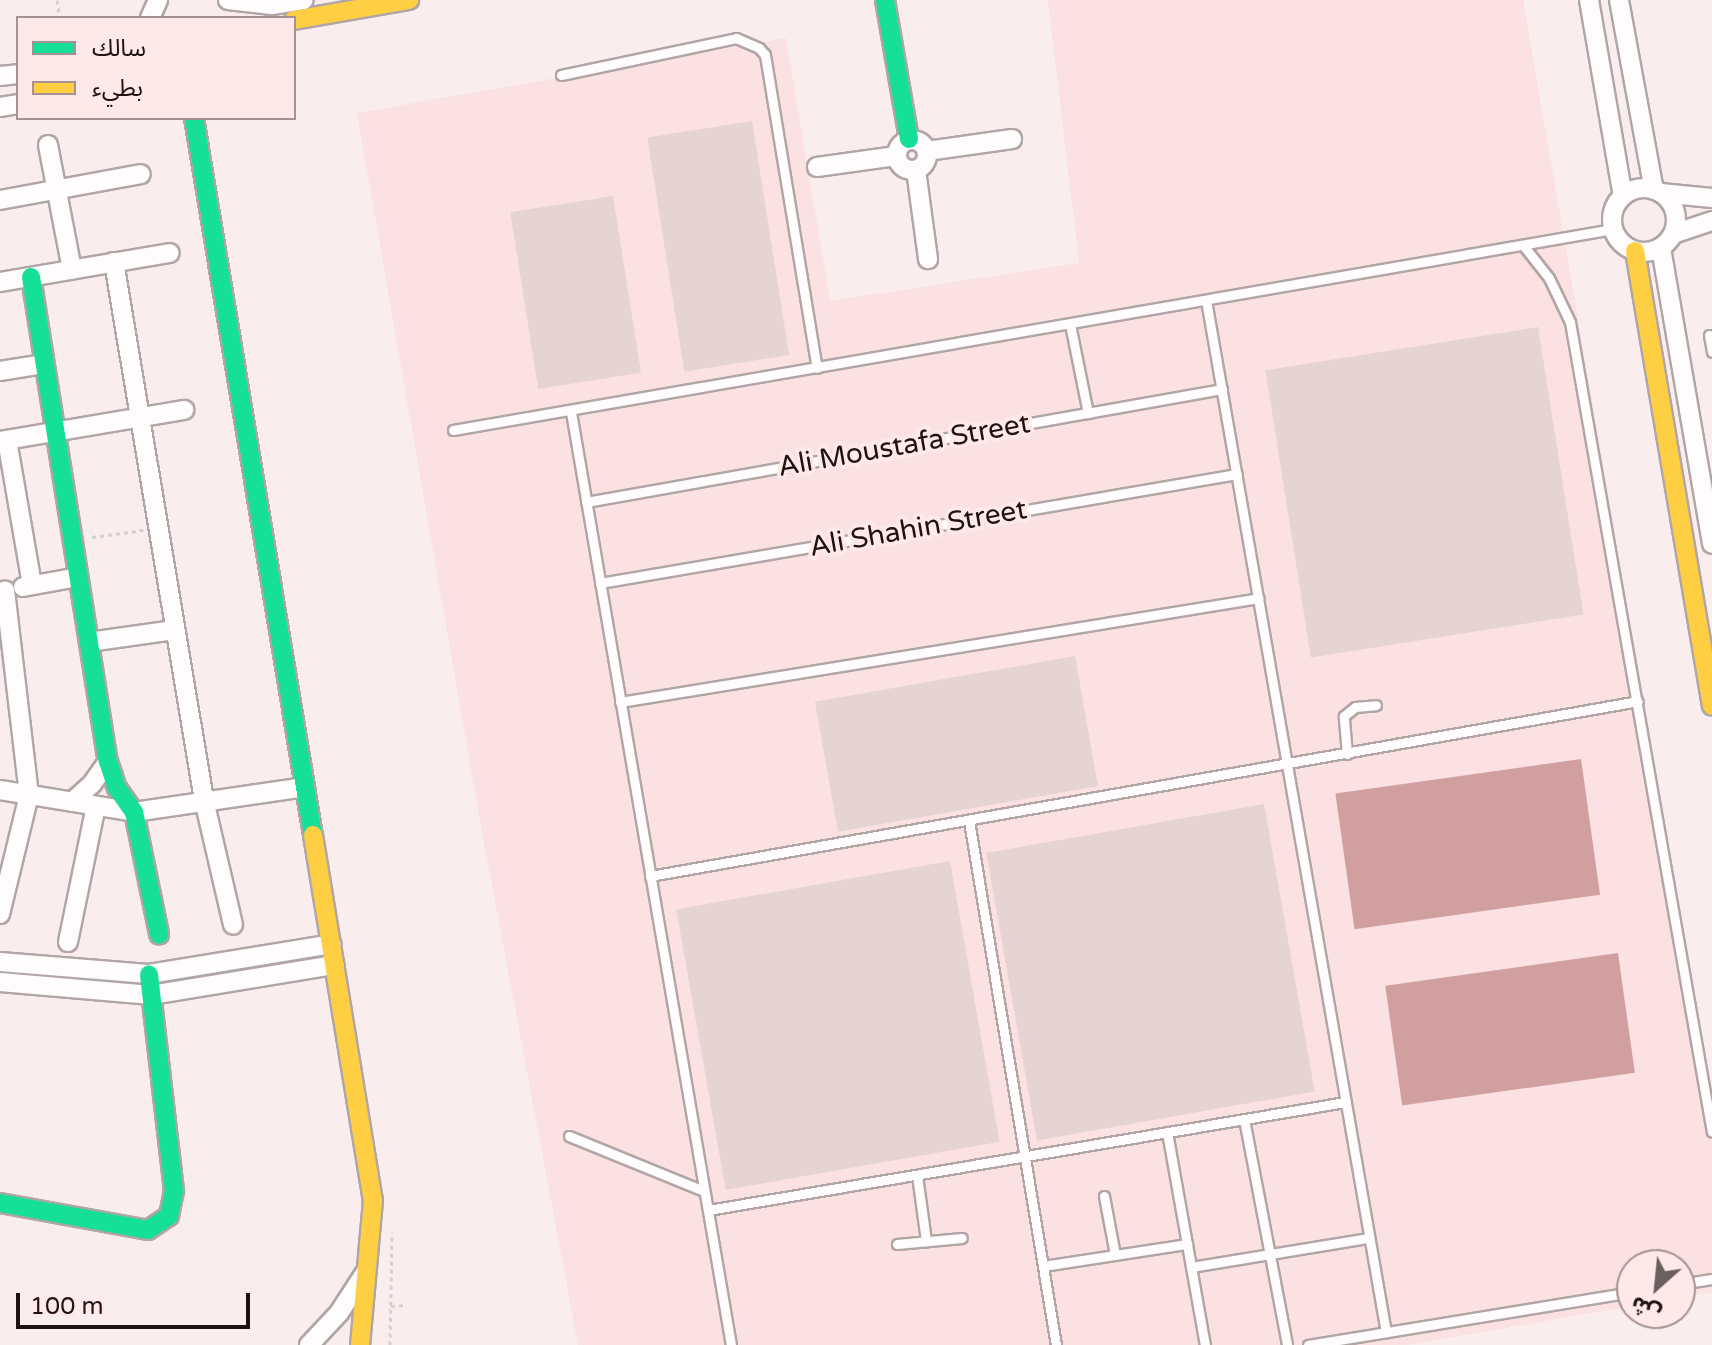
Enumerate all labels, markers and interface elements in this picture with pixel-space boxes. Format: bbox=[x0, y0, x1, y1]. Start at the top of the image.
legend bbox=[16, 16, 296, 120]
text: سالك bbox=[92, 34, 146, 63]
text: بطيء bbox=[92, 74, 143, 103]
street label: Ali Moustafa Street bbox=[775, 406, 1033, 484]
street label: Ali Shahin Street bbox=[807, 492, 1029, 564]
north arrow bbox=[1616, 1249, 1696, 1329]
scale bar bbox=[20, 1277, 254, 1327]
text: ش bbox=[1627, 1290, 1665, 1327]
text: 100 m bbox=[30, 1292, 104, 1321]

